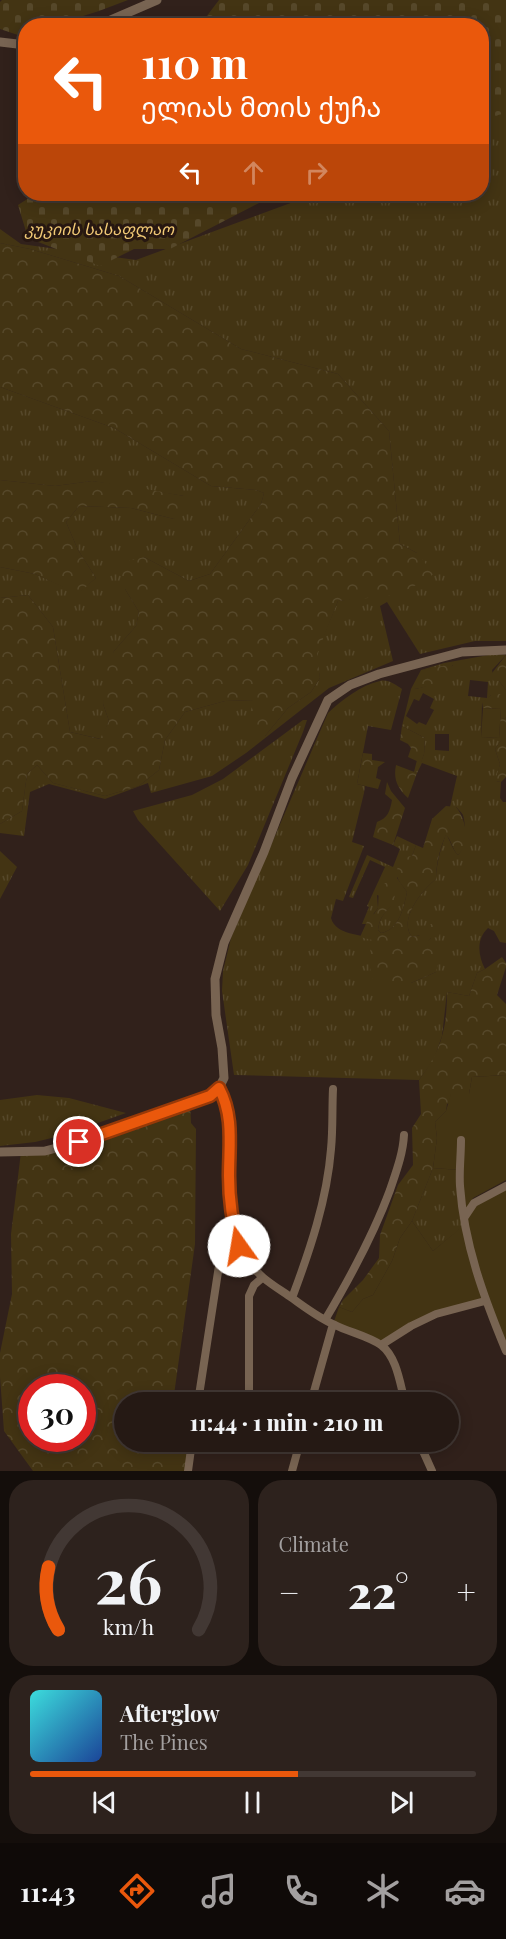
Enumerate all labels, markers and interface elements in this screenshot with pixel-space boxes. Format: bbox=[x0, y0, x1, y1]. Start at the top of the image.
text: 110 m bbox=[141, 34, 248, 90]
icon: left bbox=[42, 42, 120, 120]
text: ელიას მთის ქუჩა bbox=[141, 88, 381, 124]
icon: left bbox=[174, 156, 207, 189]
icon: ahead bbox=[237, 156, 270, 189]
icon: right bbox=[300, 156, 333, 189]
park label: კუკიის სასაფლაო bbox=[24, 218, 175, 239]
pin bbox=[53, 1116, 104, 1167]
icon: arrive bbox=[62, 1125, 95, 1158]
position arrow bbox=[207, 1214, 271, 1278]
speed limit sign: 30 bbox=[18, 1374, 96, 1452]
text: 11:44 · 1 min · 210 m bbox=[190, 1407, 383, 1437]
text: Climate bbox=[279, 1530, 349, 1557]
text: 26 bbox=[95, 1536, 163, 1620]
text: 22° bbox=[348, 1560, 409, 1620]
text: − bbox=[279, 1569, 300, 1613]
text: + bbox=[457, 1569, 476, 1613]
text: km/h bbox=[103, 1612, 155, 1640]
text: Afterglow bbox=[120, 1698, 220, 1728]
text: The Pines bbox=[120, 1728, 208, 1755]
icon: previous bbox=[88, 1786, 121, 1819]
icon: pause bbox=[236, 1786, 269, 1819]
icon: next bbox=[385, 1786, 418, 1819]
icon: directions bbox=[116, 1870, 158, 1912]
icon: music bbox=[198, 1870, 240, 1912]
icon: phone bbox=[280, 1870, 322, 1912]
icon: climate bbox=[362, 1870, 404, 1912]
icon: car bbox=[444, 1870, 486, 1912]
text: 11:43 bbox=[20, 1873, 76, 1909]

